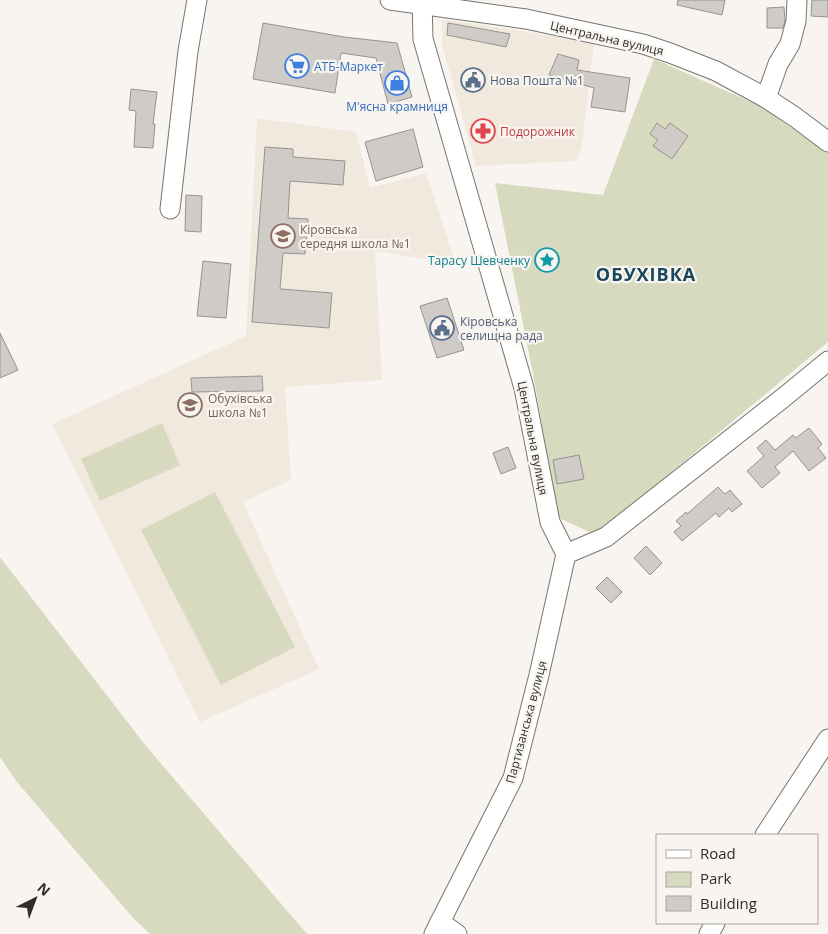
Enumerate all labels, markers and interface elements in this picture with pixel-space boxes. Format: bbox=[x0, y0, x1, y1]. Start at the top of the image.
street label: Центральна вулиця bbox=[549, 17, 665, 59]
supermarket icon: АТБ-Маркет bbox=[284, 53, 310, 79]
place label: АТБ-Маркет bbox=[314, 58, 383, 75]
public building icon: Нова Пошта №1 bbox=[460, 67, 486, 93]
shop icon: М'ясна крамниця bbox=[384, 70, 410, 96]
place label: Нова Пошта №1 bbox=[490, 72, 584, 89]
place label: М'ясна крамниця bbox=[346, 98, 448, 115]
pharmacy icon: Подорожник bbox=[470, 118, 496, 144]
place label: Подорожник bbox=[500, 123, 576, 140]
place label: Кіровська середня школа №1 bbox=[300, 221, 411, 252]
school or university icon: Кіровська середня школа №1 bbox=[270, 223, 296, 249]
place icon: Тарасу Шевченку bbox=[534, 247, 560, 273]
place label: Тарасу Шевченку bbox=[428, 252, 531, 269]
district label: ОБУХІВКА bbox=[596, 262, 696, 286]
place label: Кіровська селищна рада bbox=[460, 313, 543, 344]
public building icon: Кіровська селищна рада bbox=[429, 315, 455, 341]
street label: Центральна вулиця bbox=[514, 380, 552, 496]
place label: Обухівська школа №1 bbox=[208, 390, 272, 421]
school or university icon: Обухівська школа №1 bbox=[177, 392, 203, 418]
street label: Партизанська вулиця bbox=[501, 659, 551, 785]
legend bbox=[656, 834, 818, 924]
text: Road bbox=[700, 843, 736, 863]
text: Park bbox=[700, 868, 731, 888]
north arrow bbox=[10, 874, 60, 924]
text: N bbox=[33, 878, 55, 900]
text: Building bbox=[700, 893, 757, 913]

